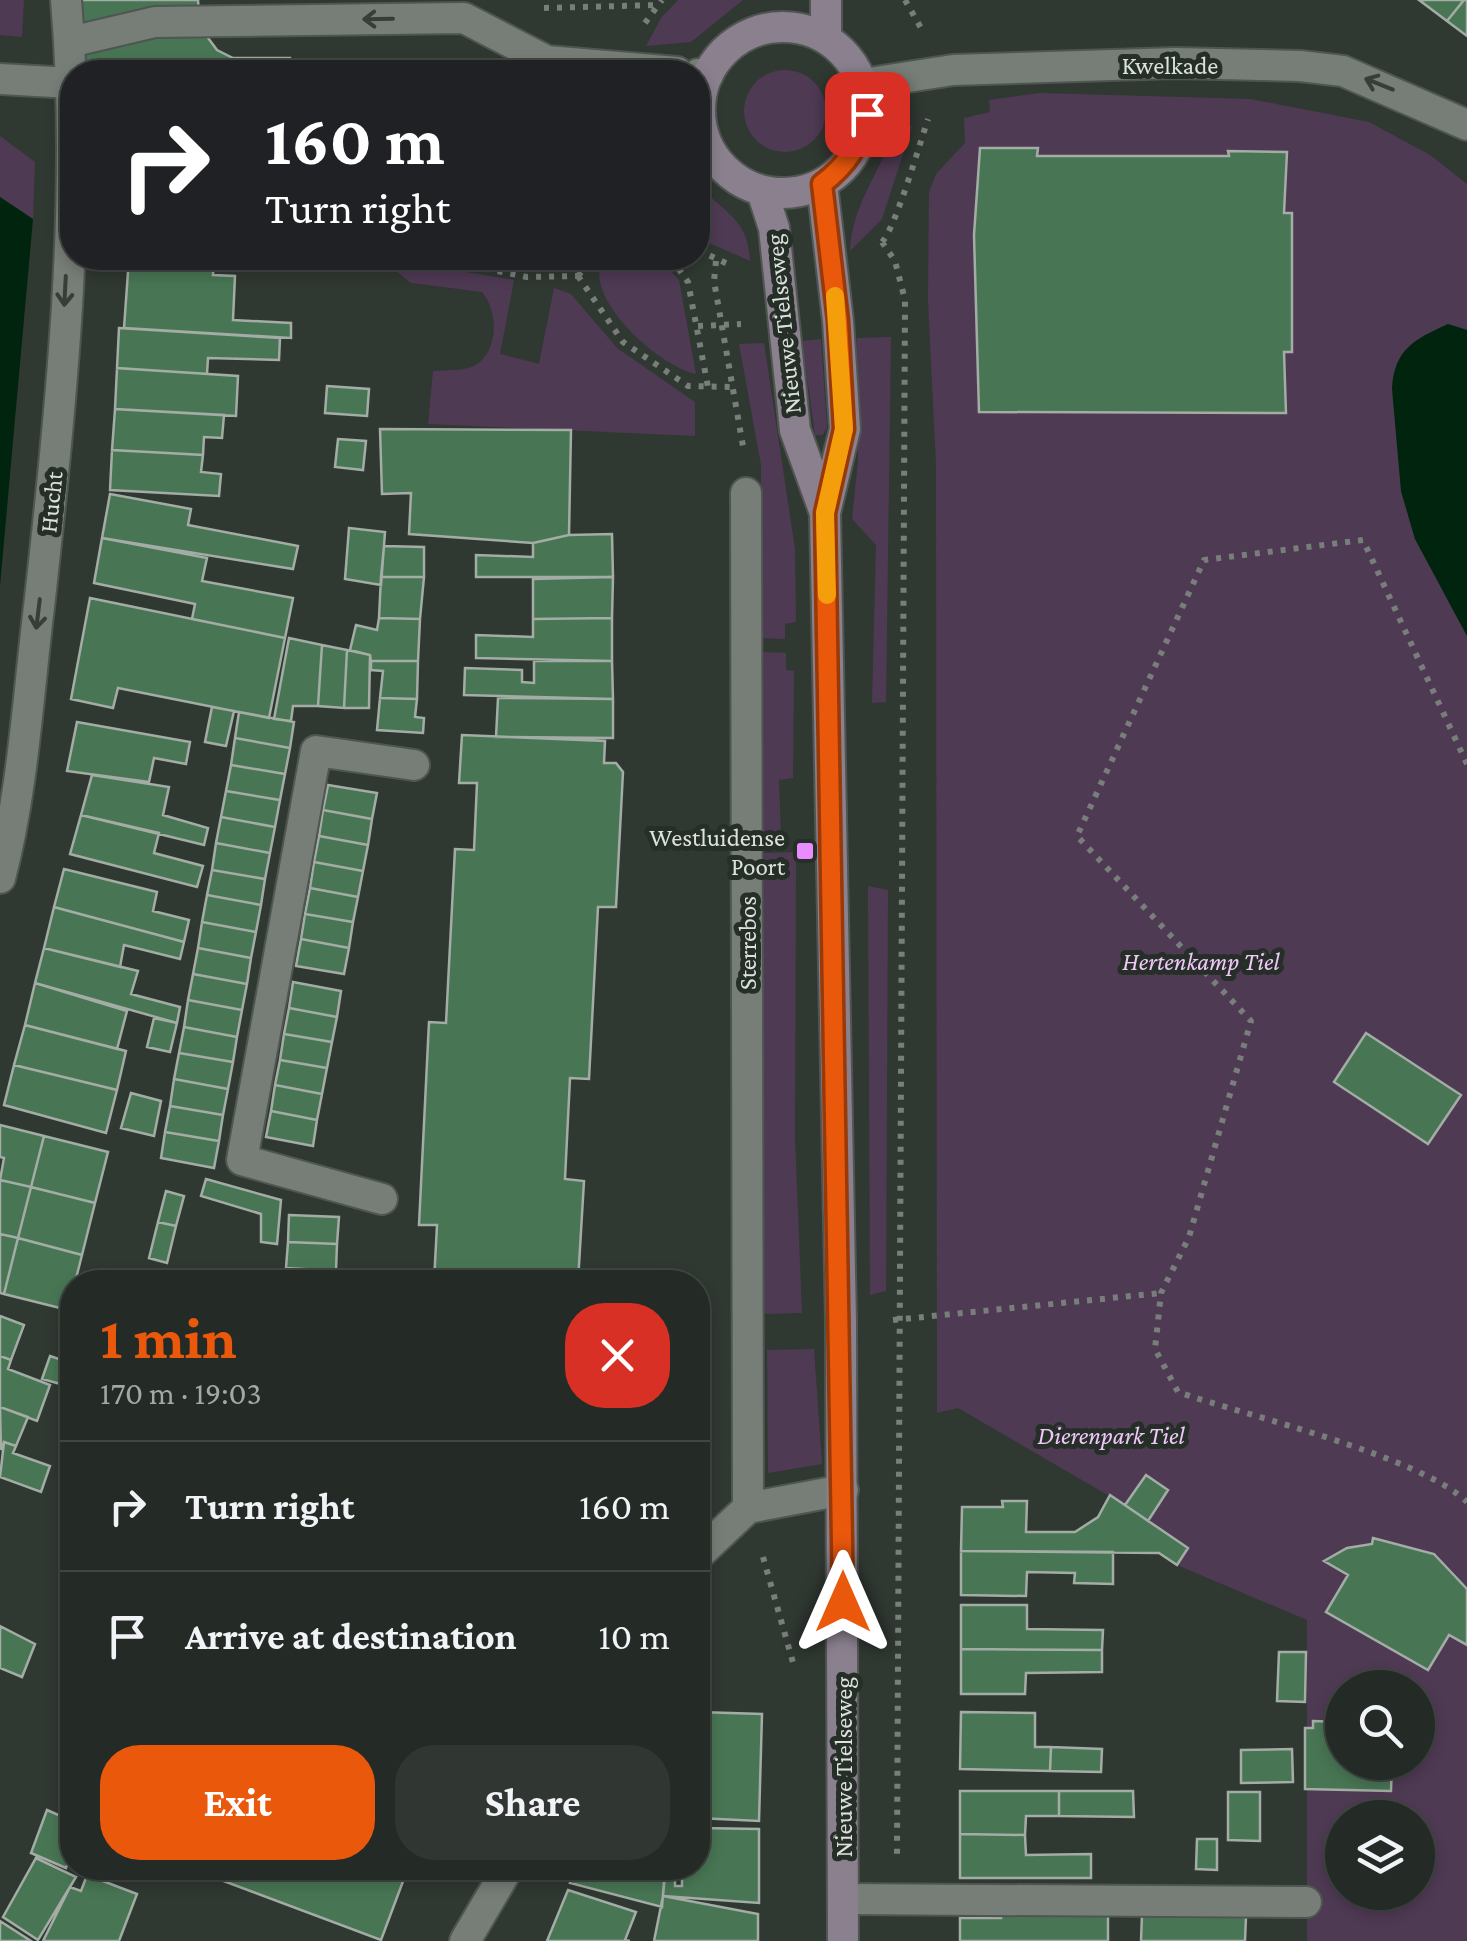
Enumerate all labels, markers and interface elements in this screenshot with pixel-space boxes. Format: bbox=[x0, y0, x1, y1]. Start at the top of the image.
one-way arrow bbox=[362, 10, 394, 28]
street label: Kwelkade bbox=[1122, 52, 1218, 79]
pin bbox=[825, 72, 910, 157]
one-way arrow bbox=[1364, 74, 1395, 92]
icon: arrive bbox=[840, 87, 895, 142]
icon: right bbox=[100, 100, 230, 230]
text: 160 m bbox=[265, 101, 445, 179]
text: Turn right bbox=[265, 183, 450, 233]
street label: Nieuwe Tielseweg bbox=[760, 233, 807, 415]
one-way arrow bbox=[55, 274, 74, 306]
street label: Hucht bbox=[34, 469, 68, 534]
one-way arrow bbox=[28, 598, 47, 630]
place label: Westluidense Poort bbox=[649, 824, 786, 880]
marker: Westluidense Poort bbox=[794, 840, 816, 862]
street label: Sterrebos bbox=[734, 896, 761, 990]
park label: Hertenkamp Tiel bbox=[1122, 948, 1281, 976]
button: close bbox=[565, 1303, 670, 1408]
text: 1 min bbox=[100, 1304, 237, 1371]
text: 170 m · 19:03 bbox=[100, 1375, 262, 1411]
park label: Dierenpark Tiel bbox=[1038, 1422, 1185, 1450]
icon: right bbox=[100, 1479, 155, 1534]
text: Turn right bbox=[185, 1485, 354, 1527]
text: 160 m bbox=[579, 1485, 670, 1527]
position arrow bbox=[791, 1550, 895, 1654]
icon: arrive bbox=[100, 1609, 155, 1664]
text: Arrive at destination bbox=[185, 1615, 517, 1657]
text: 10 m bbox=[598, 1615, 670, 1657]
map controls bbox=[1325, 1670, 1435, 1910]
button: search bbox=[1325, 1670, 1435, 1780]
street label: Nieuwe Tielseweg bbox=[830, 1677, 858, 1857]
button: Exit bbox=[100, 1745, 375, 1860]
button: Share bbox=[395, 1745, 670, 1860]
button: layers bbox=[1325, 1800, 1435, 1910]

